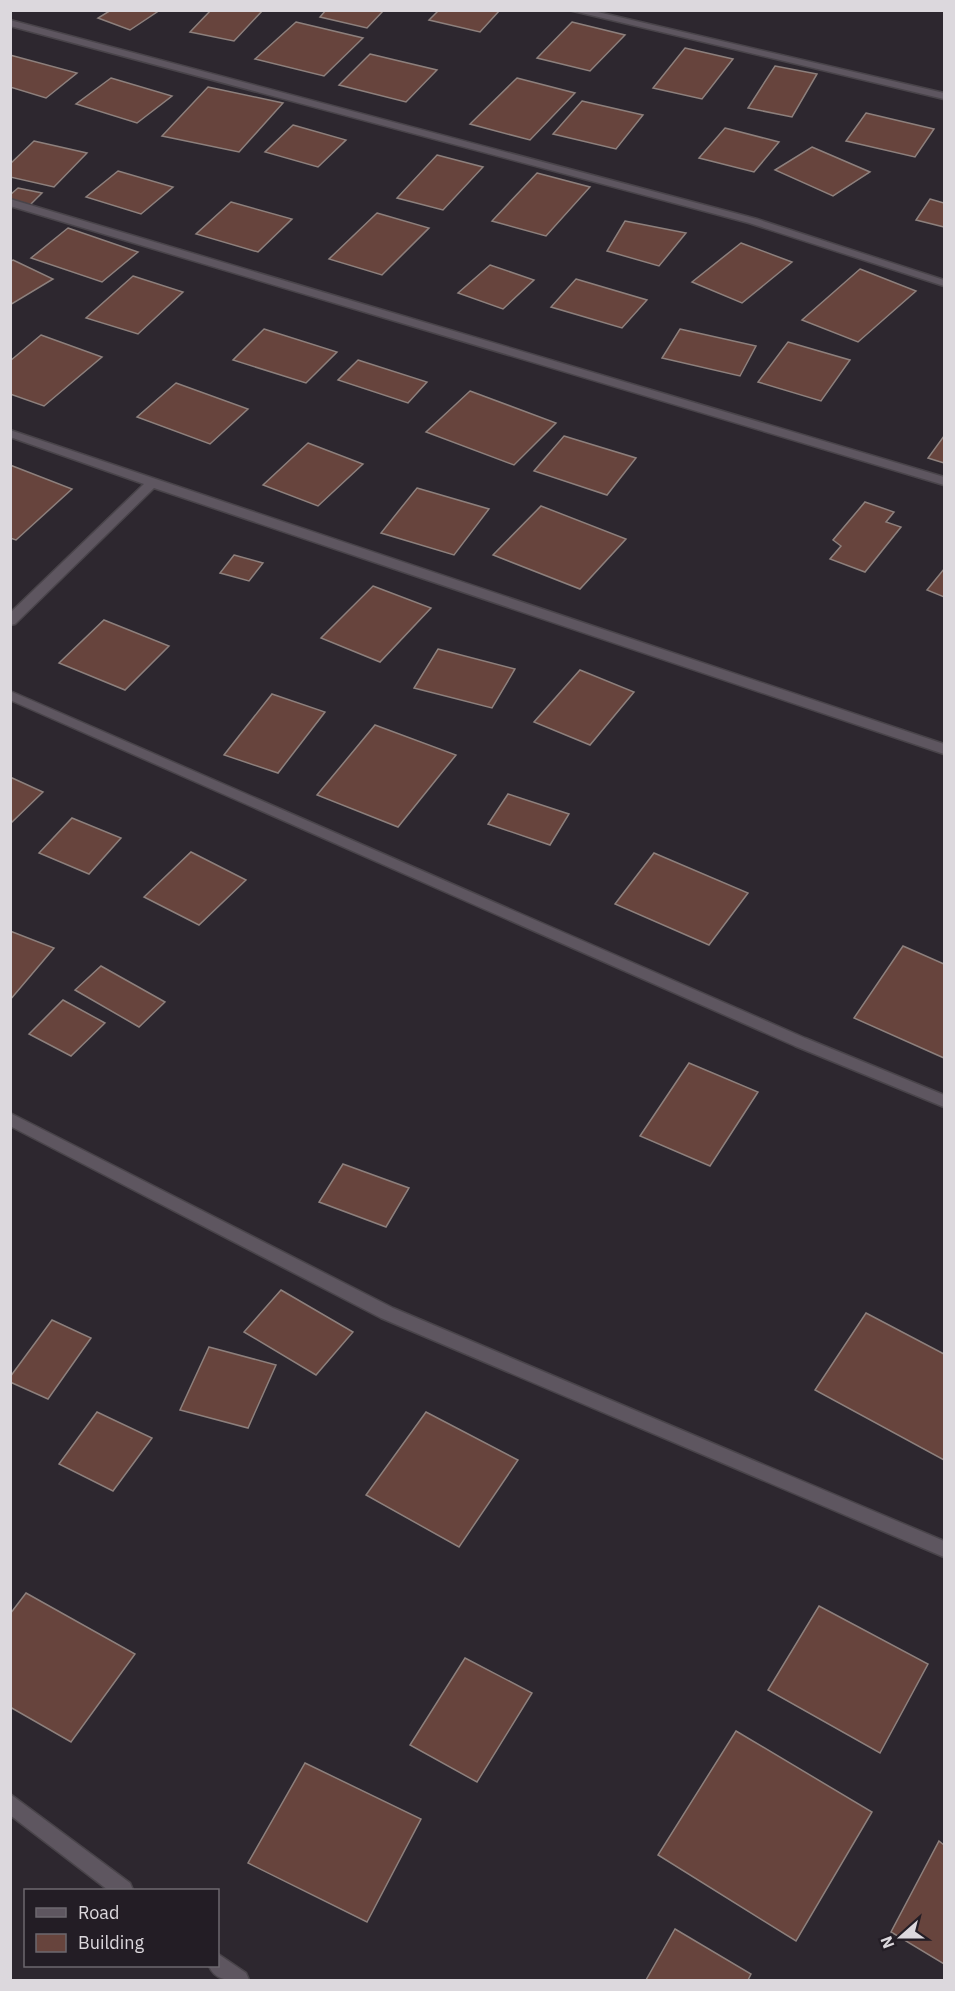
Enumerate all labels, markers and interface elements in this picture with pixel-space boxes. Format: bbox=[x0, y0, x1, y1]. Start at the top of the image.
legend bbox=[24, 1889, 219, 1967]
text: Road bbox=[78, 1901, 119, 1924]
north arrow bbox=[871, 1907, 931, 1967]
text: Building bbox=[78, 1931, 145, 1954]
text: N bbox=[876, 1933, 898, 1951]

